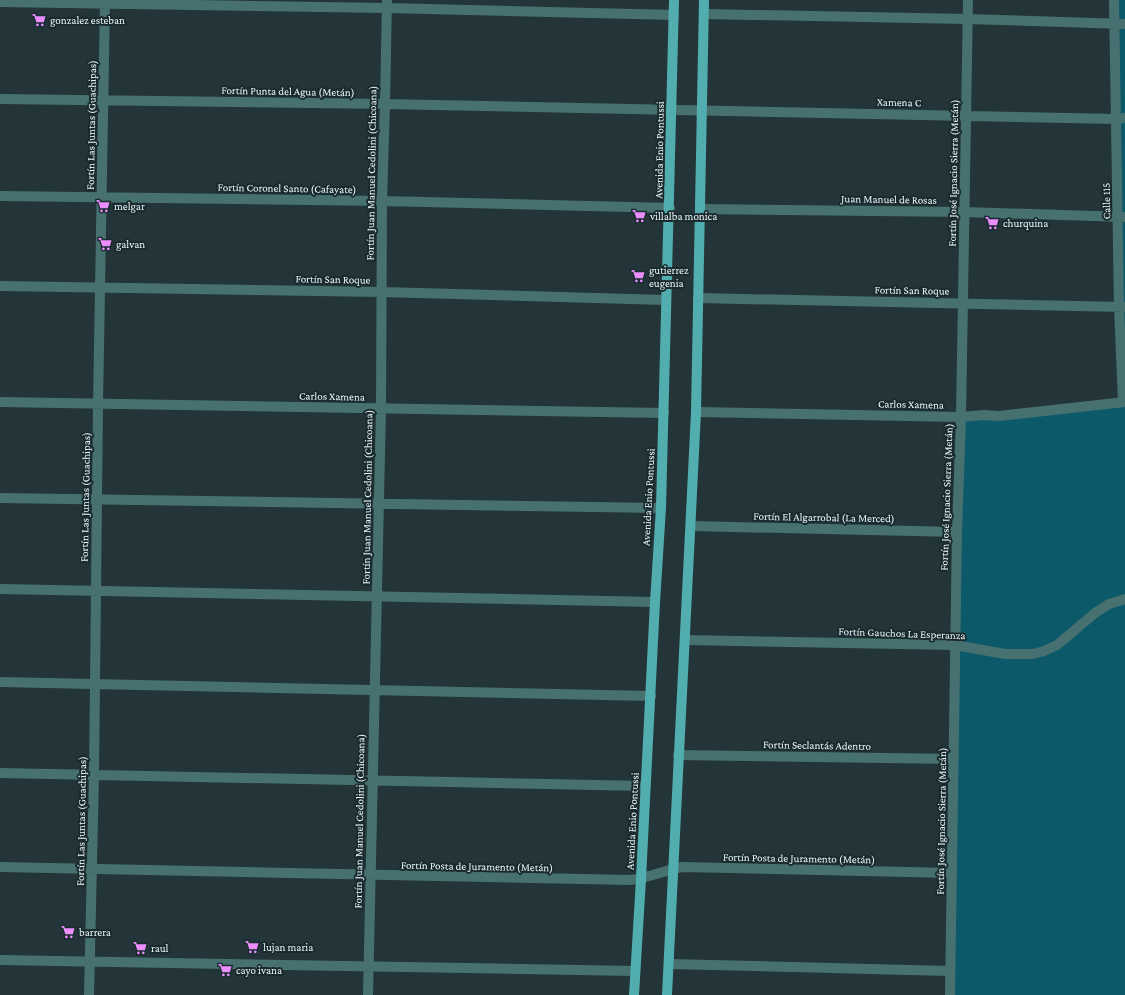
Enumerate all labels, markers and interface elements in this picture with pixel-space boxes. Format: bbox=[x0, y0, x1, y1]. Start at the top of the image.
supermarket icon: gonzalez esteban bbox=[31, 12, 47, 28]
place label: gonzalez esteban bbox=[50, 14, 125, 27]
street label: Fortín Las Juntas (Guachipas) bbox=[84, 60, 99, 190]
street label: Fortín Punta del Agua (Metán) bbox=[221, 84, 355, 99]
street label: Fortín Juan Manuel Cedolini (Chicoana) bbox=[363, 85, 380, 261]
street label: Xamena C bbox=[877, 96, 922, 108]
street label: Fortín José Ignacio Sierra (Metán) bbox=[946, 99, 961, 247]
street label: Avenida Enio Pontussi bbox=[652, 101, 666, 199]
street label: Fortín Coronel Santo (Cafayate) bbox=[217, 181, 357, 196]
street label: Calle 115 bbox=[1100, 183, 1112, 219]
street label: Juan Manuel de Rosas bbox=[840, 192, 937, 207]
supermarket icon: melgar bbox=[95, 198, 111, 214]
place label: melgar bbox=[114, 200, 145, 213]
supermarket icon: villalba monica bbox=[631, 208, 647, 224]
place label: villalba monica bbox=[649, 210, 717, 222]
supermarket icon: churquina bbox=[984, 215, 1000, 231]
place label: churquina bbox=[1003, 217, 1048, 230]
supermarket icon: galvan bbox=[97, 236, 113, 252]
place label: galvan bbox=[116, 238, 145, 251]
place label: gutierrez eugenia bbox=[649, 264, 689, 290]
supermarket icon: gutierrez eugenia bbox=[630, 268, 646, 284]
street label: Fortín San Roque bbox=[295, 272, 371, 287]
street label: Fortín San Roque bbox=[874, 283, 950, 298]
street label: Carlos Xamena bbox=[299, 389, 365, 403]
street label: Carlos Xamena bbox=[878, 397, 944, 411]
street label: Fortín Juan Manuel Cedolini (Chicoana) bbox=[359, 409, 376, 585]
street label: Fortín José Ignacio Sierra (Metán) bbox=[937, 423, 956, 571]
street label: Fortín Las Juntas (Guachipas) bbox=[78, 432, 93, 562]
street label: Avenida Enio Pontussi bbox=[639, 448, 657, 546]
street label: Fortín El Algarrobal (La Merced) bbox=[753, 510, 895, 525]
street label: Fortín Gauchos La Esperanza bbox=[838, 625, 966, 642]
street label: Fortín Juan Manuel Cedolini (Chicoana) bbox=[351, 733, 368, 909]
street label: Fortín Seclantás Adentro bbox=[763, 738, 872, 752]
street label: Fortín José Ignacio Sierra (Metán) bbox=[934, 747, 949, 895]
street label: Fortín Las Juntas (Guachipas) bbox=[74, 756, 89, 886]
street label: Avenida Enio Pontussi bbox=[623, 772, 641, 870]
street label: Fortín Posta de Juramento (Metán) bbox=[723, 851, 875, 866]
street label: Fortín Posta de Juramento (Metán) bbox=[401, 859, 553, 874]
supermarket icon: barrera bbox=[60, 924, 76, 940]
place label: barrera bbox=[79, 926, 111, 938]
supermarket icon: lujan maria bbox=[244, 939, 260, 955]
supermarket icon: raul bbox=[132, 940, 148, 956]
place label: lujan maria bbox=[263, 941, 313, 954]
place label: raul bbox=[151, 942, 169, 954]
supermarket icon: cayo ivana bbox=[217, 962, 233, 978]
place label: cayo ivana bbox=[236, 964, 282, 977]

